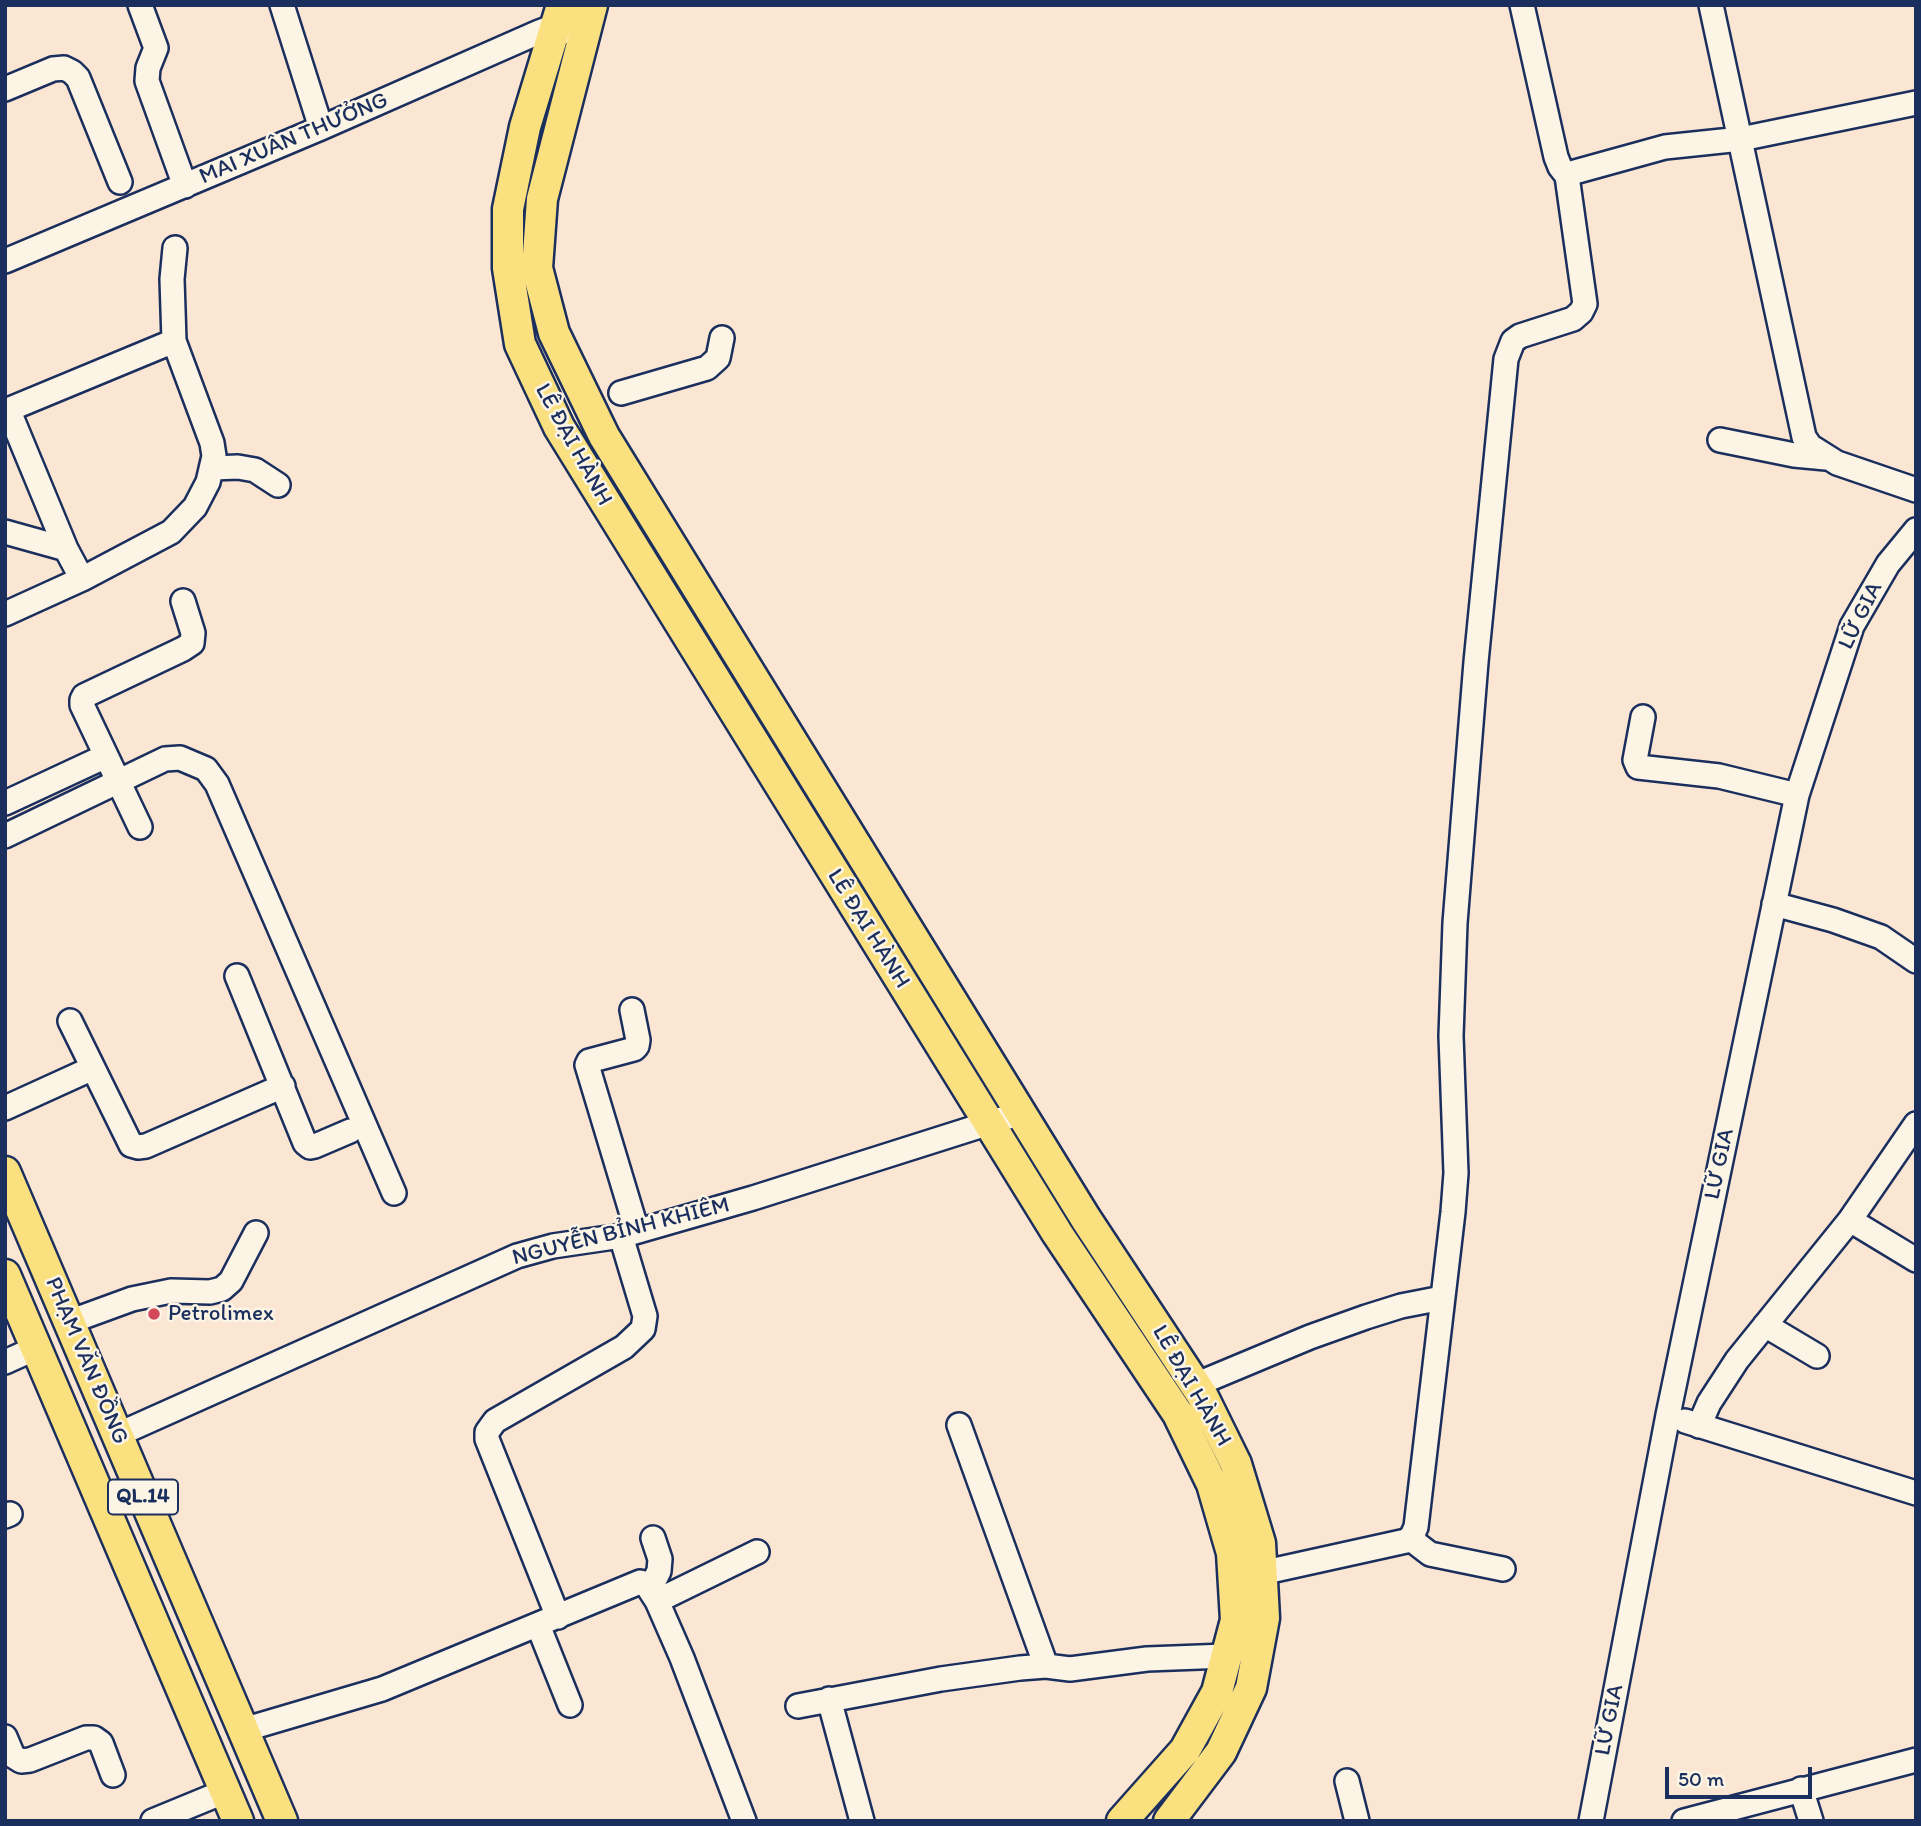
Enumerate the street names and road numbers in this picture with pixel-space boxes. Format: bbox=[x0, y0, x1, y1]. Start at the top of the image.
street label: MAI XUÂN THƯỞNG bbox=[195, 87, 393, 191]
street label: LÊ ĐẠI HÀNH bbox=[528, 379, 618, 511]
street label: LỮ GIA bbox=[1833, 578, 1889, 654]
street label: LÊ ĐẠI HÀNH bbox=[820, 864, 916, 994]
street label: LỮ GIA bbox=[1699, 1126, 1741, 1202]
street label: NGUYỄN BỈNH KHIÊM bbox=[509, 1192, 733, 1272]
street label: PHẠM VĂN ĐỒNG bbox=[38, 1273, 134, 1449]
street label: LÊ ĐẠI HÀNH bbox=[1145, 1320, 1237, 1452]
road number: QL.14 bbox=[108, 1480, 178, 1514]
street label: LỮ GIA bbox=[1590, 1682, 1630, 1758]

